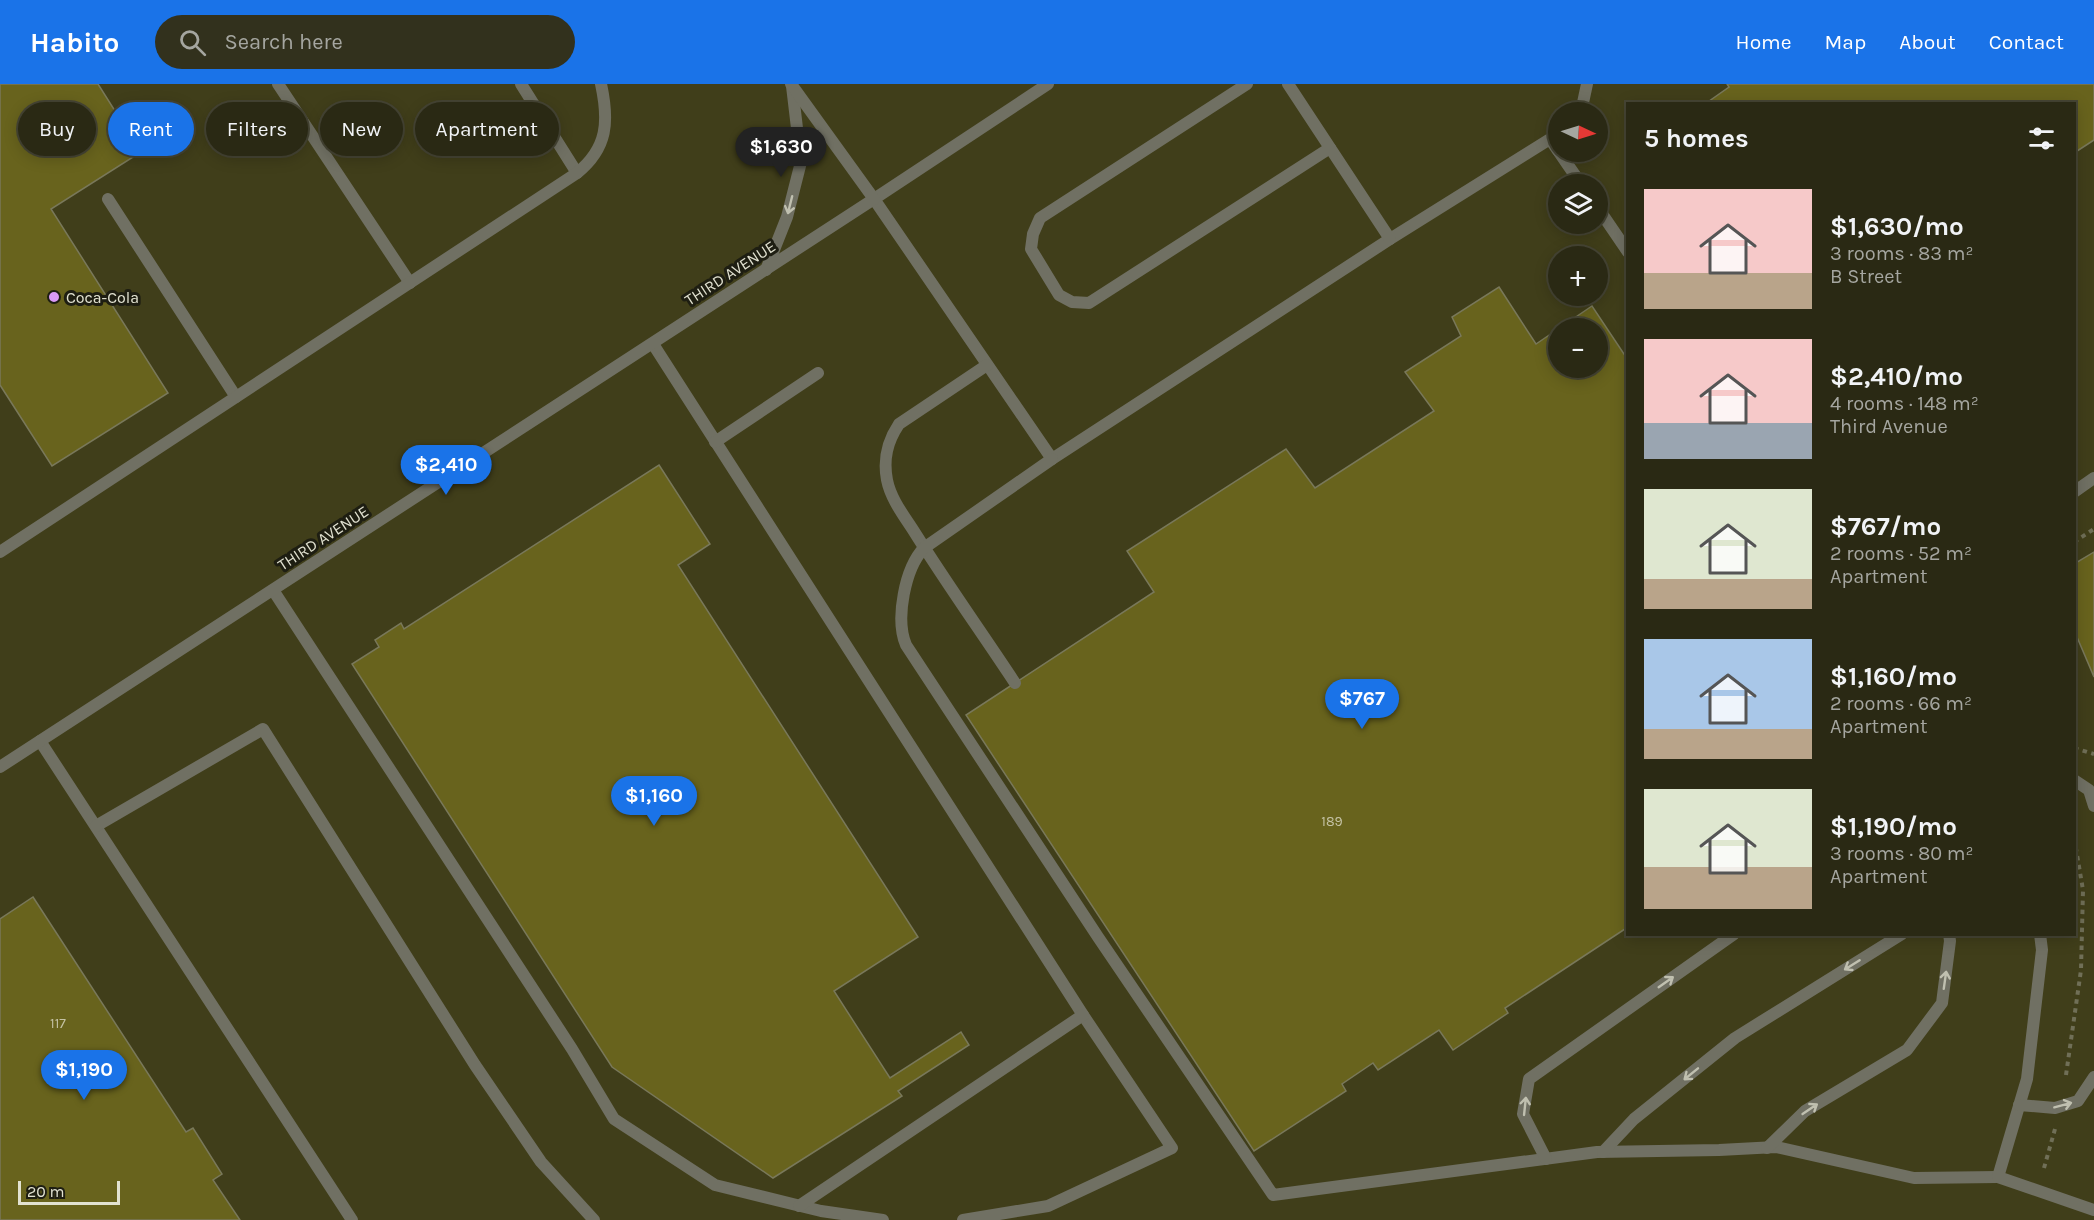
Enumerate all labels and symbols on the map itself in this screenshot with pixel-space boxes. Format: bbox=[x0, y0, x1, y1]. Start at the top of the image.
north arrow bbox=[1548, 102, 1608, 162]
pin: $1,630 bbox=[732, 127, 830, 178]
one-way arrow bbox=[784, 195, 795, 214]
street label: THIRD AVENUE bbox=[681, 237, 779, 309]
place label: Coca-Cola bbox=[66, 288, 139, 307]
marker: Coca-Cola bbox=[47, 290, 61, 304]
pin: $2,410 bbox=[397, 445, 495, 496]
street label: THIRD AVENUE bbox=[274, 502, 372, 574]
pin: $767 bbox=[1326, 679, 1398, 730]
pin: $1,160 bbox=[605, 776, 703, 827]
house number: 189 bbox=[1321, 813, 1343, 830]
one-way arrow bbox=[1844, 960, 1861, 972]
one-way arrow bbox=[1940, 970, 1951, 990]
one-way arrow bbox=[1657, 976, 1674, 988]
house number: 117 bbox=[50, 1015, 66, 1032]
pin: $1,190 bbox=[35, 1050, 133, 1101]
one-way arrow bbox=[1683, 1067, 1699, 1080]
one-way arrow bbox=[1520, 1097, 1531, 1116]
one-way arrow bbox=[2053, 1099, 2072, 1110]
one-way arrow bbox=[1801, 1102, 1818, 1114]
scale bar bbox=[18, 1178, 120, 1206]

